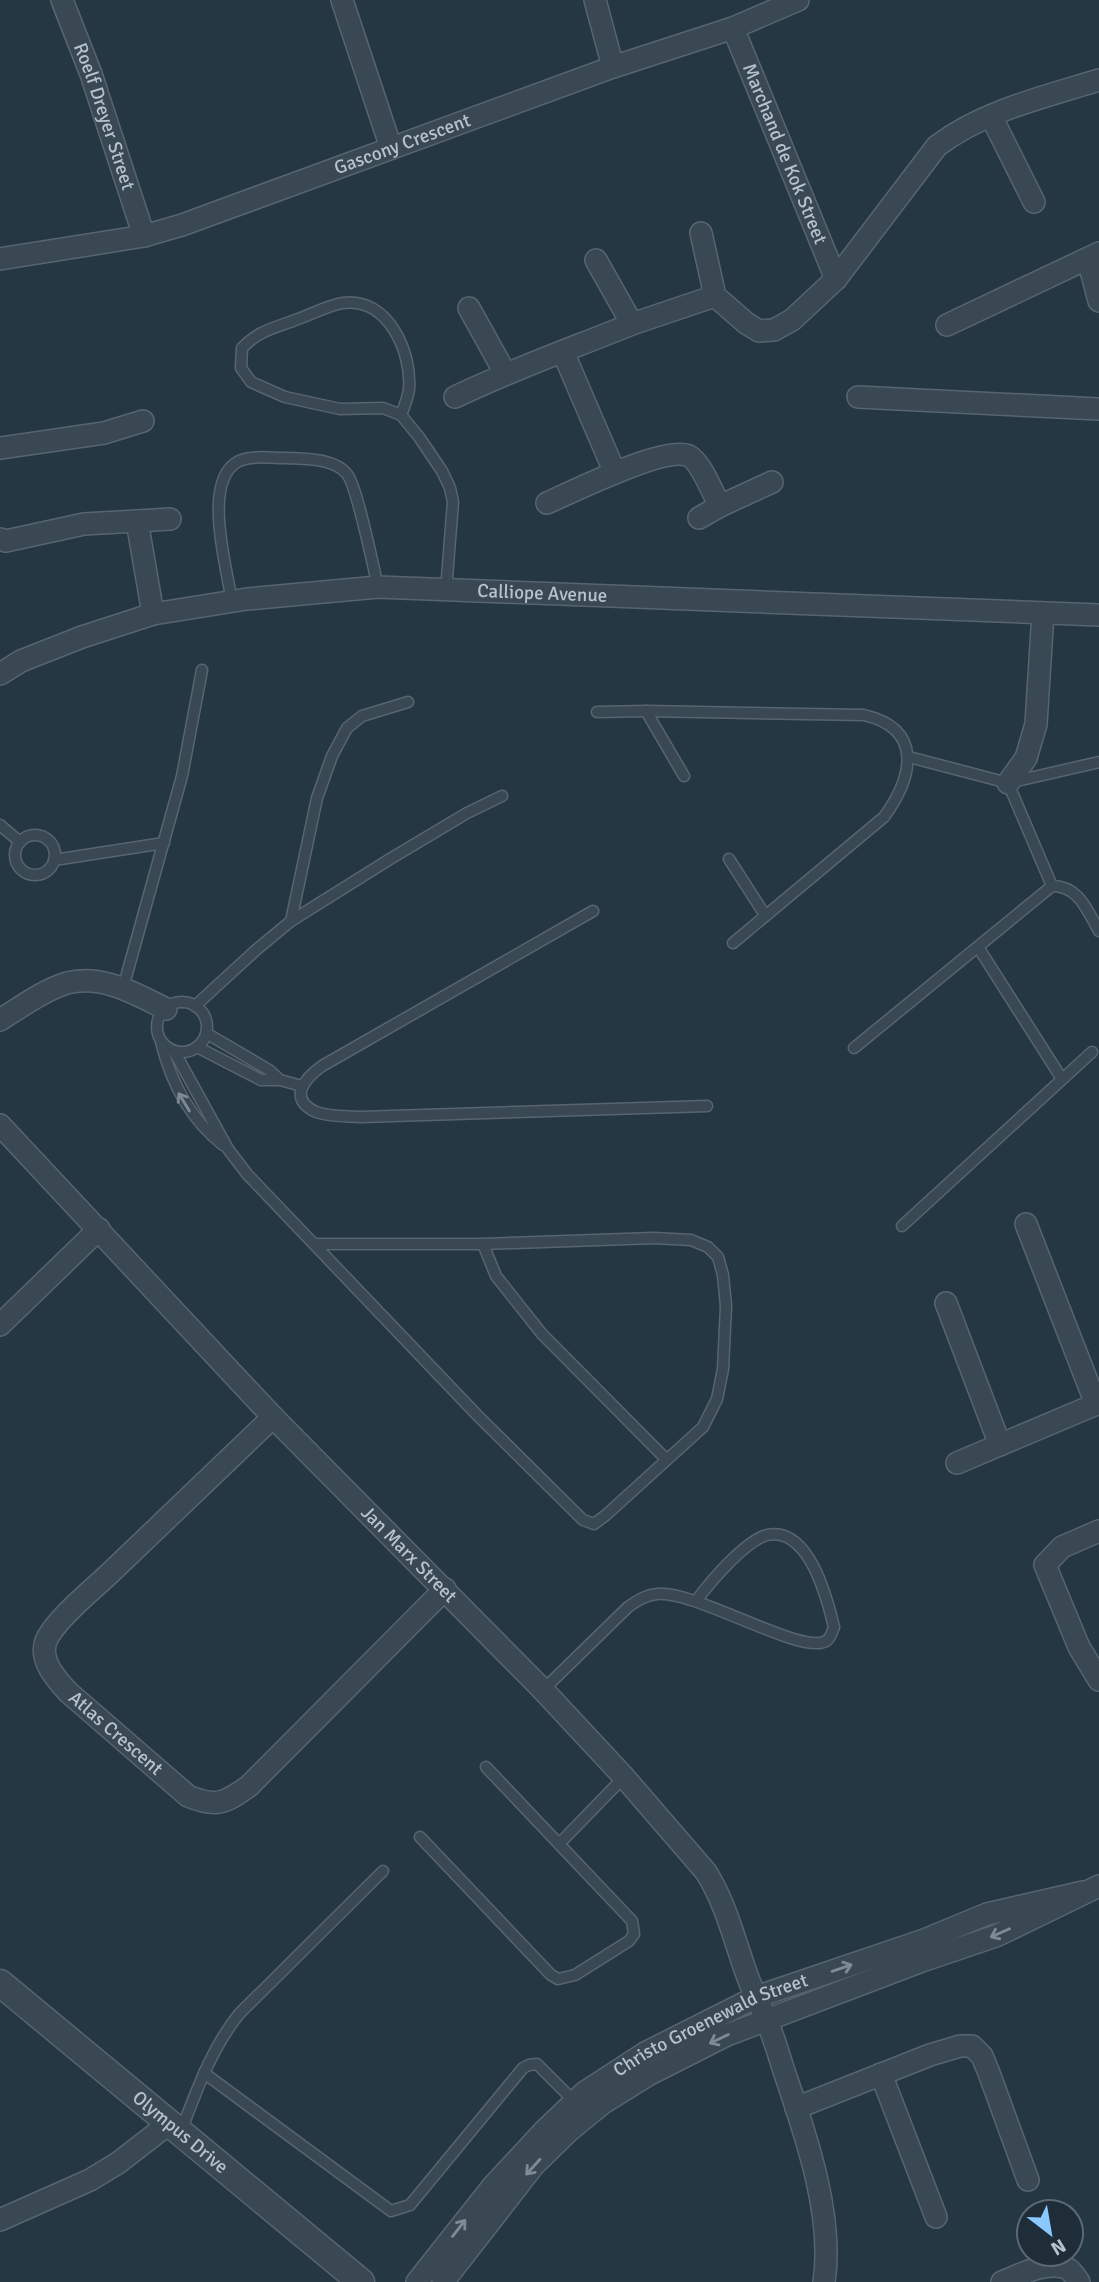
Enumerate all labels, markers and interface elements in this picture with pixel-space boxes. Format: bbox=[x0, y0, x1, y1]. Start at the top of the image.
street label: Roelf Dreyer Street bbox=[68, 40, 140, 193]
street label: Marchand de Kok Street bbox=[737, 60, 833, 248]
street label: Gascony Crescent bbox=[331, 108, 474, 180]
street label: Calliope Avenue bbox=[477, 579, 608, 608]
one-way arrow bbox=[177, 1092, 191, 1112]
street label: Jan Marx Street bbox=[356, 1501, 462, 1608]
street label: Atlas Crescent bbox=[64, 1686, 168, 1781]
one-way arrow bbox=[990, 1927, 1011, 1940]
one-way arrow bbox=[831, 1961, 853, 1973]
street label: Christo Groenewald Street bbox=[609, 1968, 811, 2082]
one-way arrow bbox=[709, 2033, 730, 2047]
street label: Olympus Drive bbox=[127, 2086, 233, 2179]
one-way arrow bbox=[525, 2158, 541, 2176]
north arrow bbox=[1015, 2198, 1085, 2268]
one-way arrow bbox=[452, 2220, 467, 2238]
text: N bbox=[1046, 2233, 1070, 2260]

